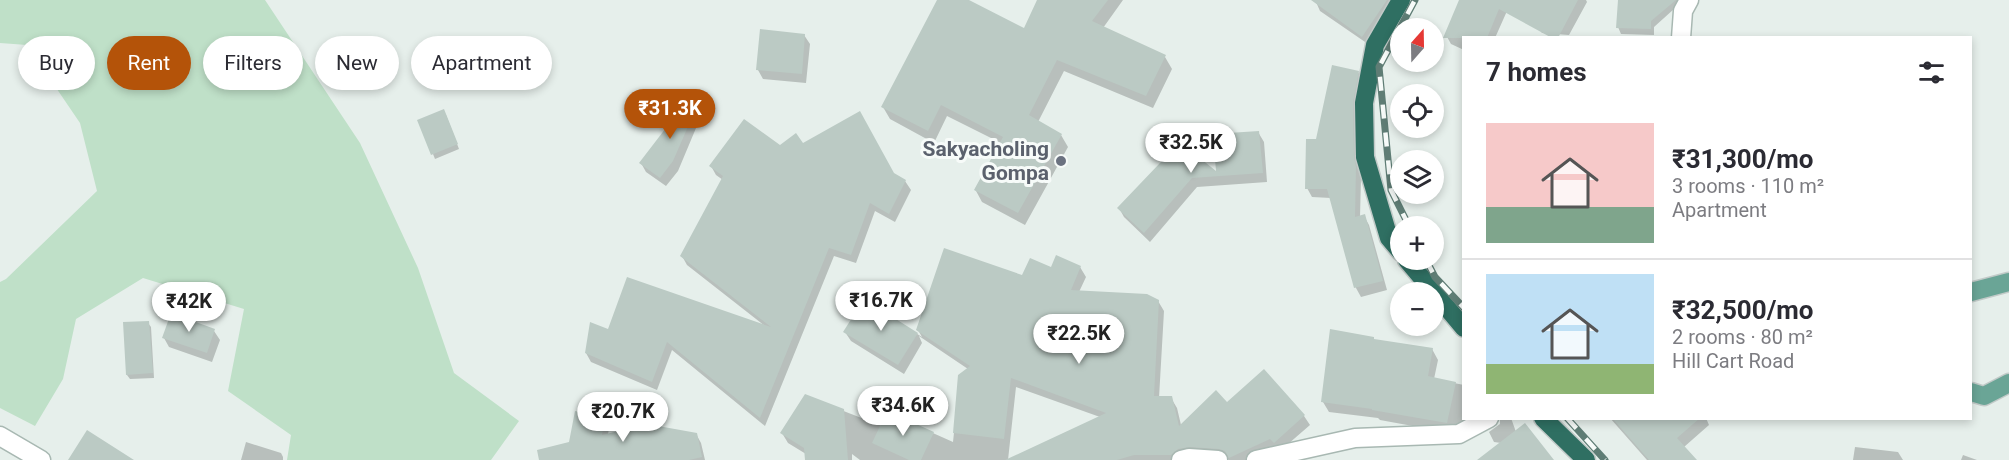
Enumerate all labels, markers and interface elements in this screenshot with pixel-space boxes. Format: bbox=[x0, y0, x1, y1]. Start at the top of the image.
north arrow bbox=[1390, 18, 1444, 72]
map controls bbox=[1390, 18, 1444, 336]
chip: Buy bbox=[18, 36, 95, 90]
chip: Rent bbox=[107, 36, 191, 90]
chip: Filters bbox=[203, 36, 303, 90]
chip: New bbox=[315, 36, 399, 90]
chip: Apartment bbox=[411, 36, 552, 90]
icon: filters bbox=[1915, 56, 1948, 89]
text: 7 homes bbox=[1486, 57, 1587, 87]
button: locate bbox=[1390, 84, 1444, 138]
pin: ₹31.3K bbox=[621, 89, 719, 140]
text: ₹31.3K bbox=[638, 96, 702, 120]
pin: ₹32.5K bbox=[1142, 123, 1240, 174]
text: ₹32.5K bbox=[1159, 130, 1223, 154]
place label: Sakyacholing Gompa bbox=[923, 137, 1049, 185]
text: ₹31,300/mo bbox=[1672, 144, 1814, 174]
icon: home bbox=[1534, 147, 1606, 219]
button: layers bbox=[1390, 150, 1444, 204]
marker: Sakyacholing Gompa bbox=[1054, 154, 1068, 168]
text: 3 rooms · 110 m² bbox=[1672, 174, 1824, 198]
text: Apartment bbox=[1672, 198, 1767, 222]
button: + bbox=[1390, 216, 1444, 270]
pin: ₹16.7K bbox=[832, 281, 930, 332]
pin: ₹42K bbox=[153, 282, 225, 333]
button: − bbox=[1390, 282, 1444, 336]
text: ₹16.7K bbox=[849, 288, 913, 312]
text: ₹42K bbox=[166, 289, 212, 313]
text: ₹32,500/mo bbox=[1672, 295, 1814, 325]
icon: home bbox=[1534, 298, 1606, 370]
pin: ₹22.5K bbox=[1030, 314, 1128, 365]
text: ₹22.5K bbox=[1047, 321, 1111, 345]
text: 2 rooms · 80 m² bbox=[1672, 325, 1813, 349]
text: Hill Cart Road bbox=[1672, 349, 1794, 373]
pin: ₹34.6K bbox=[854, 386, 952, 437]
pin: ₹20.7K bbox=[574, 392, 672, 443]
text: ₹34.6K bbox=[871, 393, 935, 417]
text: ₹20.7K bbox=[591, 399, 655, 423]

